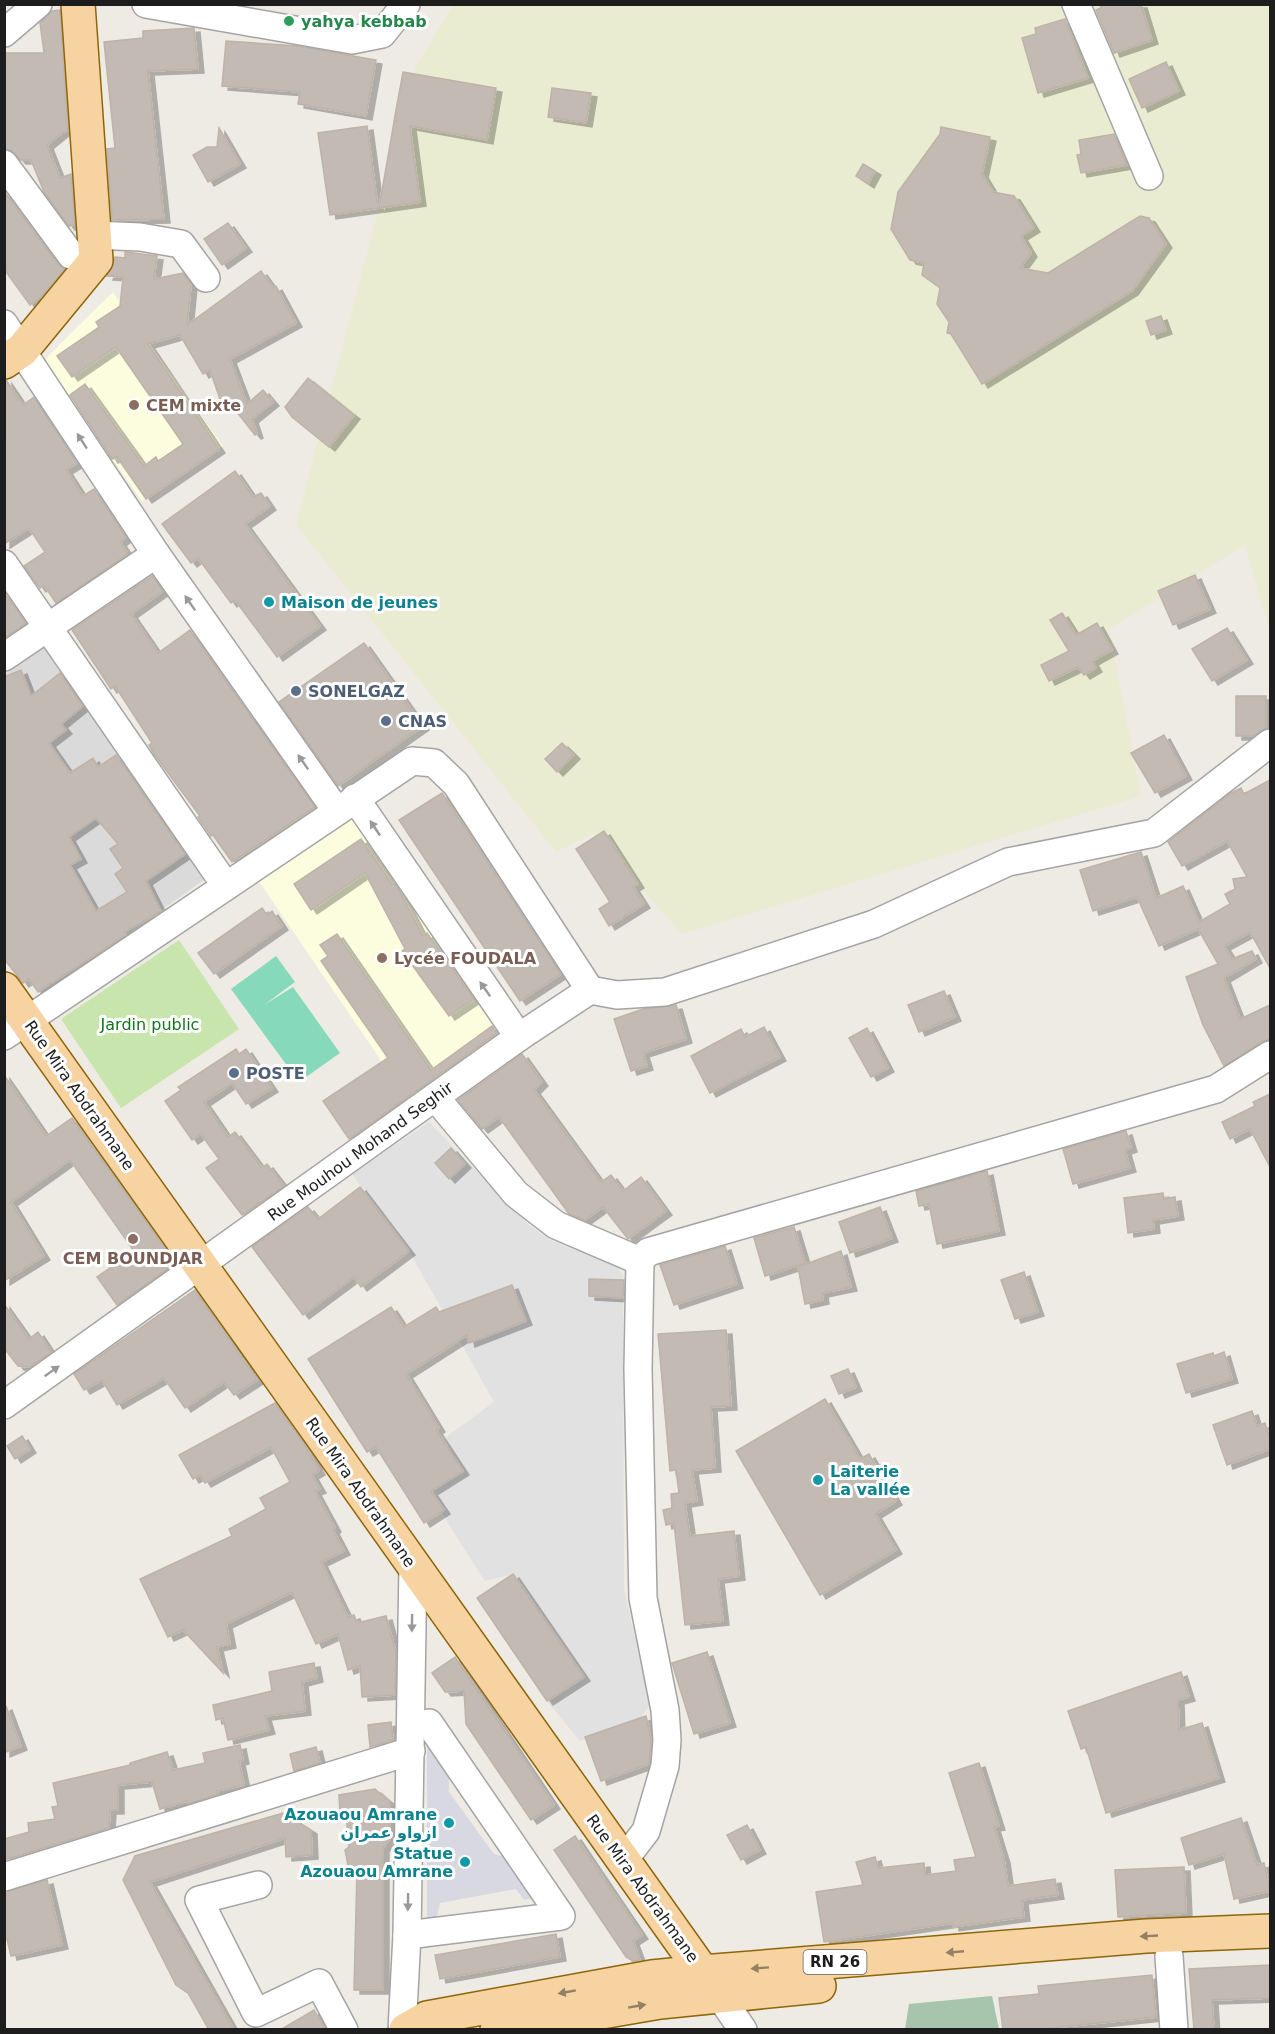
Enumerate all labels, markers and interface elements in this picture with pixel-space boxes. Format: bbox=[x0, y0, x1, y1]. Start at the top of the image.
place label: yahya kebbab bbox=[301, 12, 427, 31]
marker: yahya kebbab bbox=[282, 14, 296, 28]
place label: CEM mixte bbox=[146, 396, 241, 415]
marker: CEM mixte bbox=[127, 398, 141, 412]
one-way arrow bbox=[77, 433, 88, 449]
place label: Maison de jeunes bbox=[281, 593, 438, 612]
one-way arrow bbox=[185, 595, 196, 611]
marker: Maison de jeunes bbox=[262, 595, 276, 609]
place label: SONELGAZ bbox=[308, 682, 405, 701]
marker: SONELGAZ bbox=[289, 684, 303, 698]
place label: CNAS bbox=[398, 712, 447, 731]
marker: CNAS bbox=[379, 714, 393, 728]
one-way arrow bbox=[297, 755, 309, 771]
one-way arrow bbox=[369, 821, 381, 837]
place label: Lycée FOUDALA bbox=[394, 949, 537, 968]
marker: Lycée FOUDALA bbox=[375, 951, 389, 965]
one-way arrow bbox=[479, 982, 491, 998]
park label: Jardin public bbox=[100, 1015, 199, 1034]
street label: Rue Mira Abdrahmane bbox=[21, 1017, 139, 1174]
place label: POSTE bbox=[246, 1064, 305, 1083]
marker: POSTE bbox=[227, 1066, 241, 1080]
street label: Rue Mouhou Mohand Seghir bbox=[264, 1077, 457, 1225]
marker: CEM BOUNDJAR bbox=[126, 1232, 140, 1246]
place label: CEM BOUNDJAR bbox=[63, 1249, 203, 1268]
one-way arrow bbox=[45, 1366, 60, 1378]
street label: Rue Mira Abdrahmane bbox=[302, 1414, 420, 1571]
place label: Laiterie La vallée bbox=[830, 1462, 911, 1499]
marker: Laiterie La vallée bbox=[811, 1473, 825, 1487]
one-way arrow bbox=[407, 1613, 417, 1632]
place label: Azouaou Amrane ازواو عمران bbox=[284, 1805, 437, 1842]
street label: Rue Mira Abdrahmane bbox=[582, 1811, 703, 1966]
marker: Azouaou Amrane ازواو عمران bbox=[442, 1816, 456, 1830]
place label: Statue Azouaou Amrane bbox=[300, 1844, 453, 1881]
marker: Statue Azouaou Amrane bbox=[458, 1855, 472, 1869]
one-way arrow bbox=[403, 1892, 413, 1911]
one-way arrow bbox=[1140, 1931, 1159, 1941]
one-way arrow bbox=[945, 1947, 964, 1957]
road number: RN 26 bbox=[804, 1950, 866, 1974]
one-way arrow bbox=[751, 1963, 770, 1972]
one-way arrow bbox=[557, 1988, 576, 1997]
one-way arrow bbox=[628, 2001, 647, 2010]

